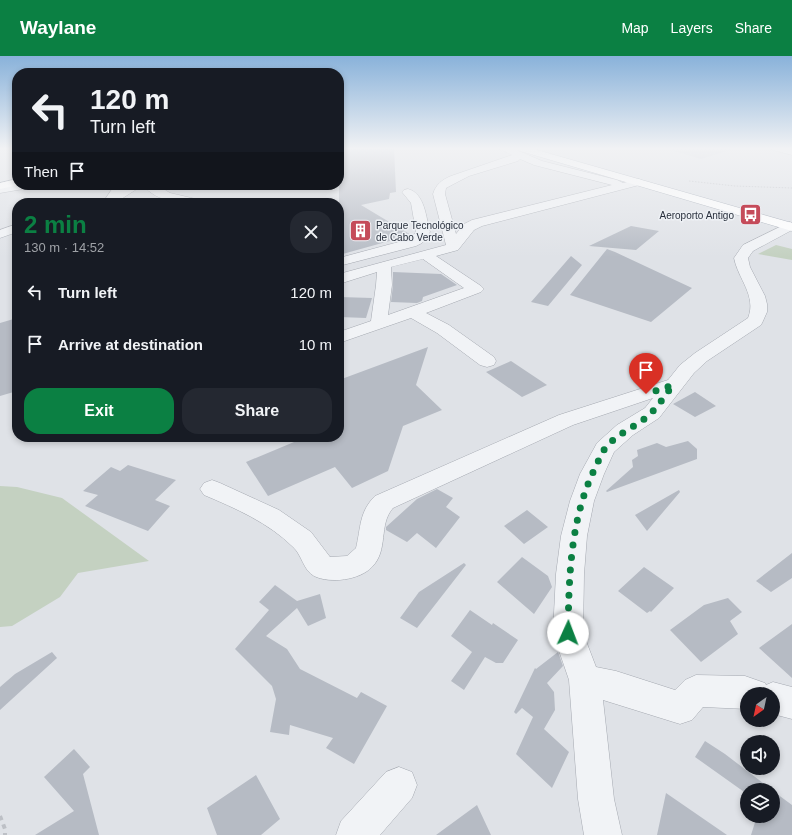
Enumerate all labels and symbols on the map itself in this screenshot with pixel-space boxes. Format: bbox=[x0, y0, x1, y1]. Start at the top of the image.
bus stop icon: Aeroporto Antigo bbox=[737, 202, 763, 228]
place label: Aeroporto Antigo bbox=[660, 210, 734, 221]
building icon: Parque Tecnológico de Cabo Verde bbox=[348, 218, 374, 244]
place label: Parque Tecnológico de Cabo Verde bbox=[376, 220, 464, 243]
pin bbox=[629, 353, 663, 394]
position arrow bbox=[547, 612, 589, 654]
north arrow bbox=[740, 687, 780, 727]

